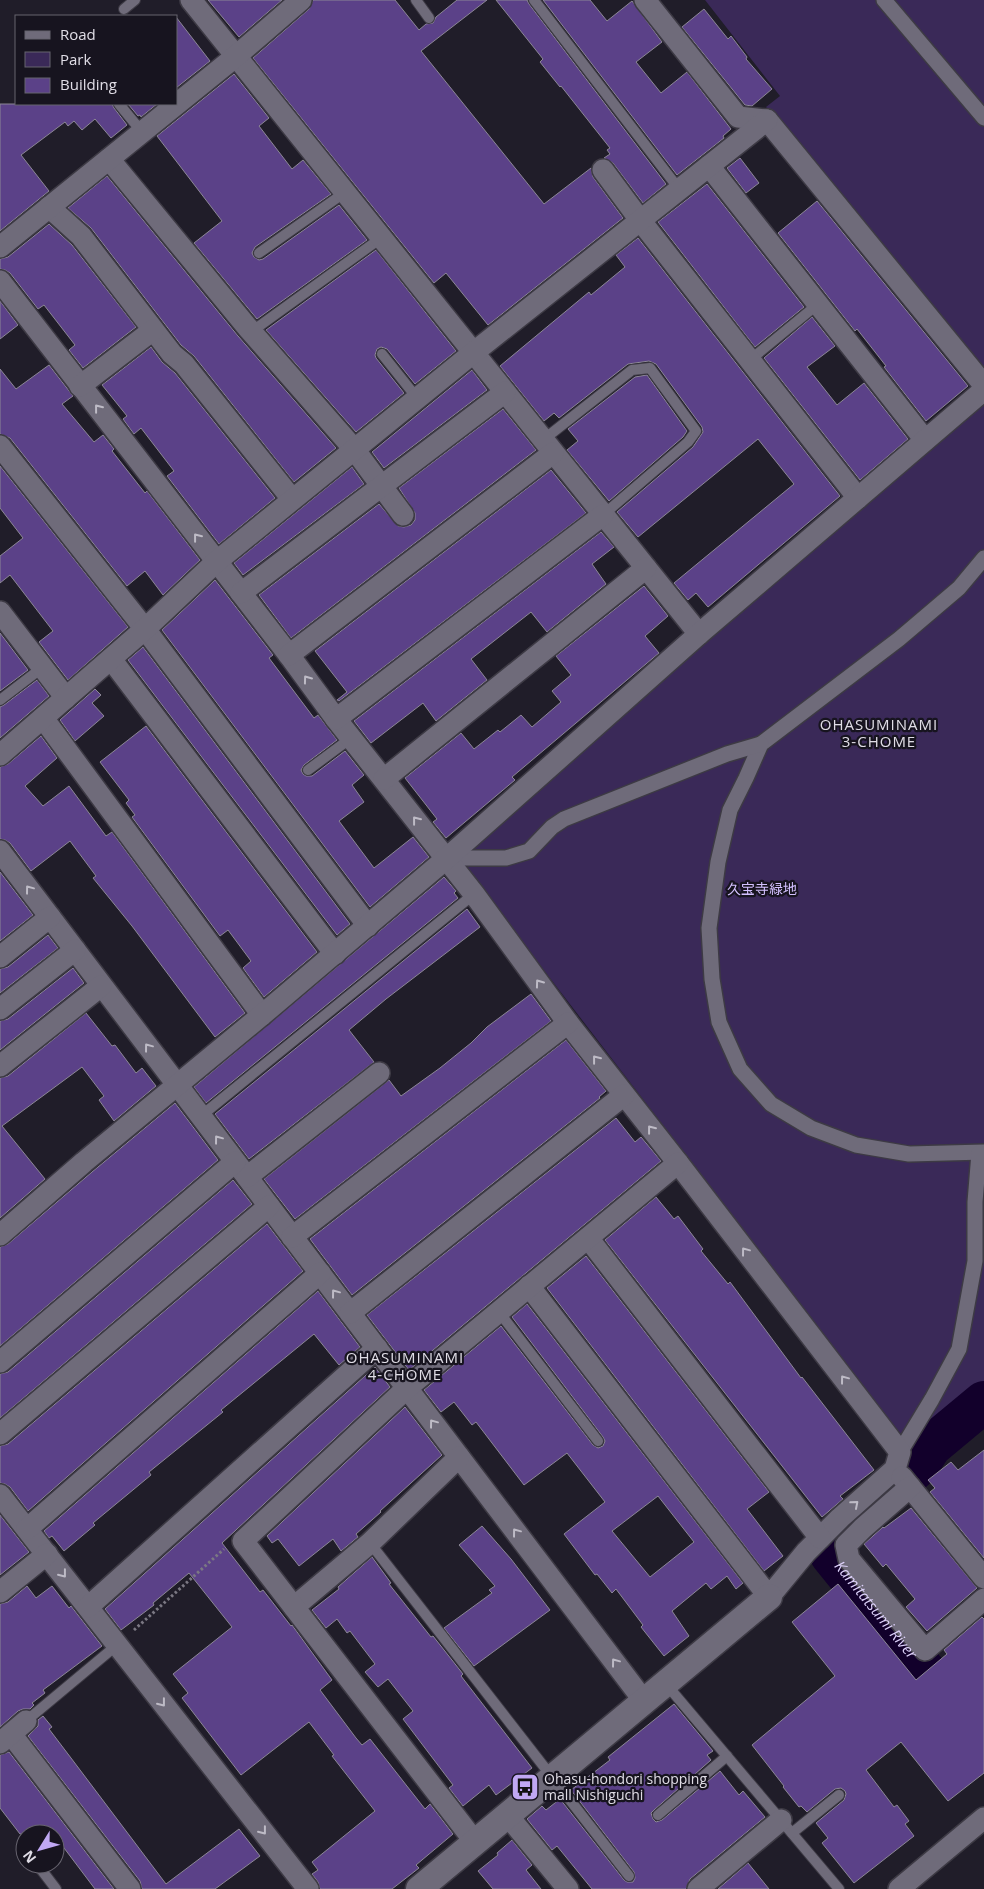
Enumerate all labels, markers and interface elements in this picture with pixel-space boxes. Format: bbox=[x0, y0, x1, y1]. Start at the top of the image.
legend bbox=[15, 15, 178, 105]
text: Road bbox=[60, 24, 96, 44]
text: Park bbox=[60, 49, 91, 69]
text: Building bbox=[60, 74, 117, 94]
one-way arrow bbox=[94, 405, 103, 414]
one-way arrow bbox=[194, 533, 203, 543]
one-way arrow bbox=[304, 676, 313, 685]
district label: OHASUMINAMI 3-CHOME bbox=[820, 714, 938, 751]
one-way arrow bbox=[414, 817, 422, 826]
park label: 久宝寺緑地 bbox=[727, 879, 797, 898]
one-way arrow bbox=[26, 886, 34, 895]
one-way arrow bbox=[536, 979, 545, 989]
one-way arrow bbox=[145, 1044, 153, 1053]
one-way arrow bbox=[593, 1056, 601, 1065]
one-way arrow bbox=[649, 1126, 657, 1135]
one-way arrow bbox=[215, 1135, 224, 1145]
one-way arrow bbox=[742, 1247, 751, 1257]
one-way arrow bbox=[332, 1290, 340, 1299]
district label: OHASUMINAMI 4-CHOME bbox=[346, 1347, 464, 1384]
one-way arrow bbox=[840, 1376, 849, 1385]
one-way arrow bbox=[430, 1419, 439, 1429]
one-way arrow bbox=[849, 1501, 858, 1510]
one-way arrow bbox=[514, 1529, 522, 1538]
water label: Kamitatsumi River bbox=[831, 1556, 923, 1663]
one-way arrow bbox=[57, 1569, 66, 1578]
one-way arrow bbox=[612, 1659, 620, 1668]
one-way arrow bbox=[157, 1697, 166, 1706]
place label: Ohasu-hondori shopping mall Nishiguchi bbox=[544, 1769, 707, 1804]
bus stop icon: Ohasu-hondori shopping mall Nishiguchi bbox=[510, 1772, 540, 1802]
north arrow bbox=[15, 1824, 65, 1874]
one-way arrow bbox=[257, 1825, 266, 1834]
text: N bbox=[18, 1847, 40, 1867]

